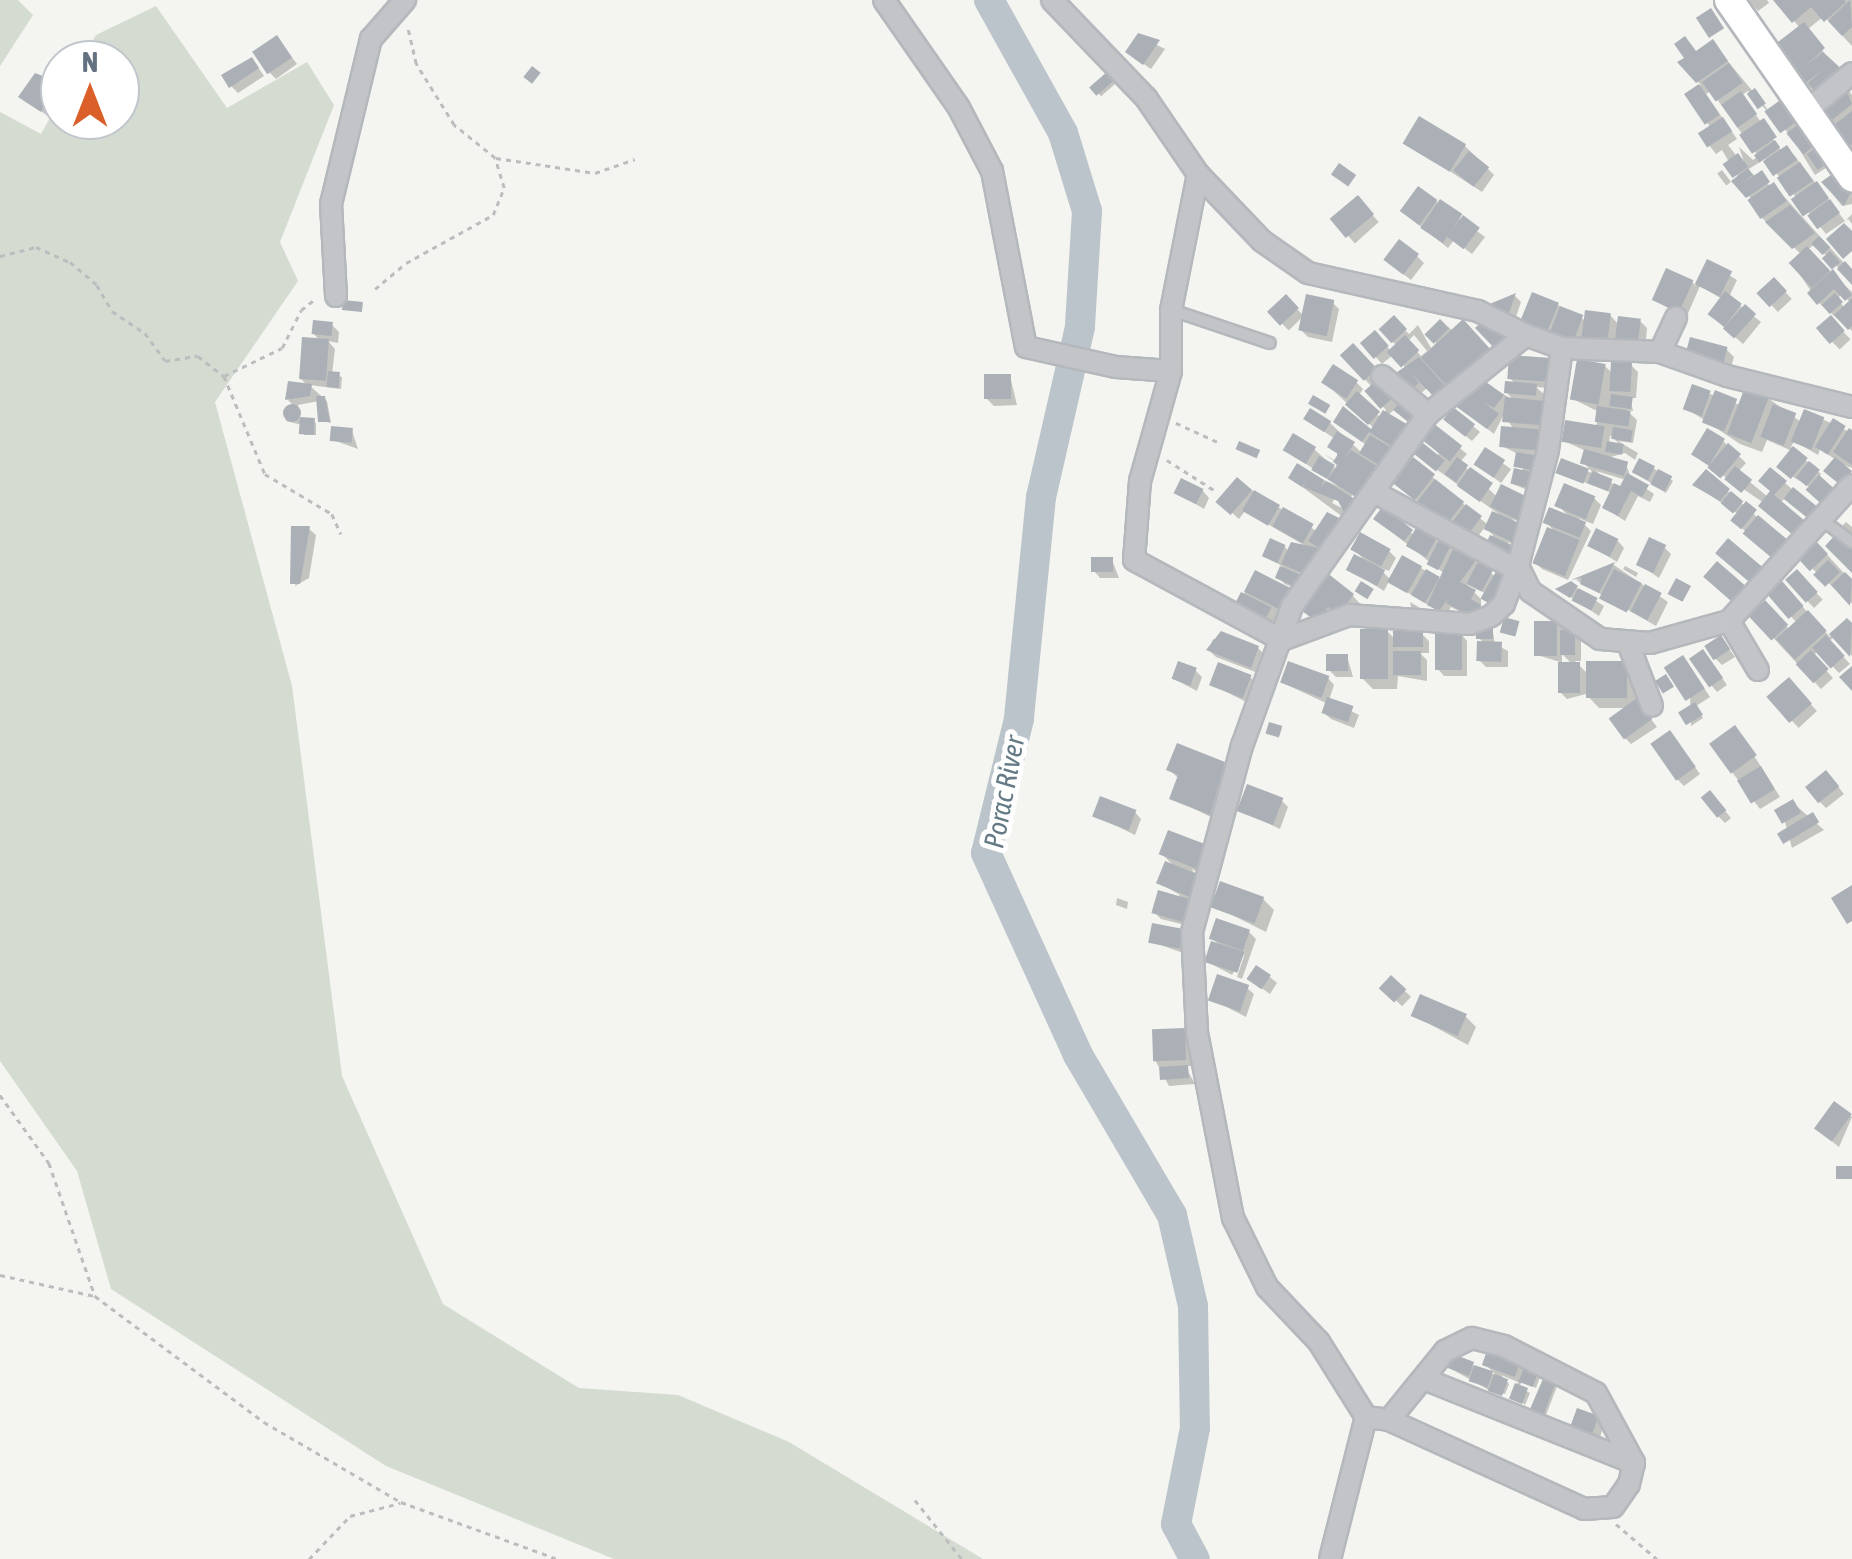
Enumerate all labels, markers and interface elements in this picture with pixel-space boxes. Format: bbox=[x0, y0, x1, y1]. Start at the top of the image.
north arrow bbox=[40, 40, 140, 140]
text: N bbox=[82, 46, 98, 78]
water label: Porac River bbox=[977, 733, 1031, 851]

